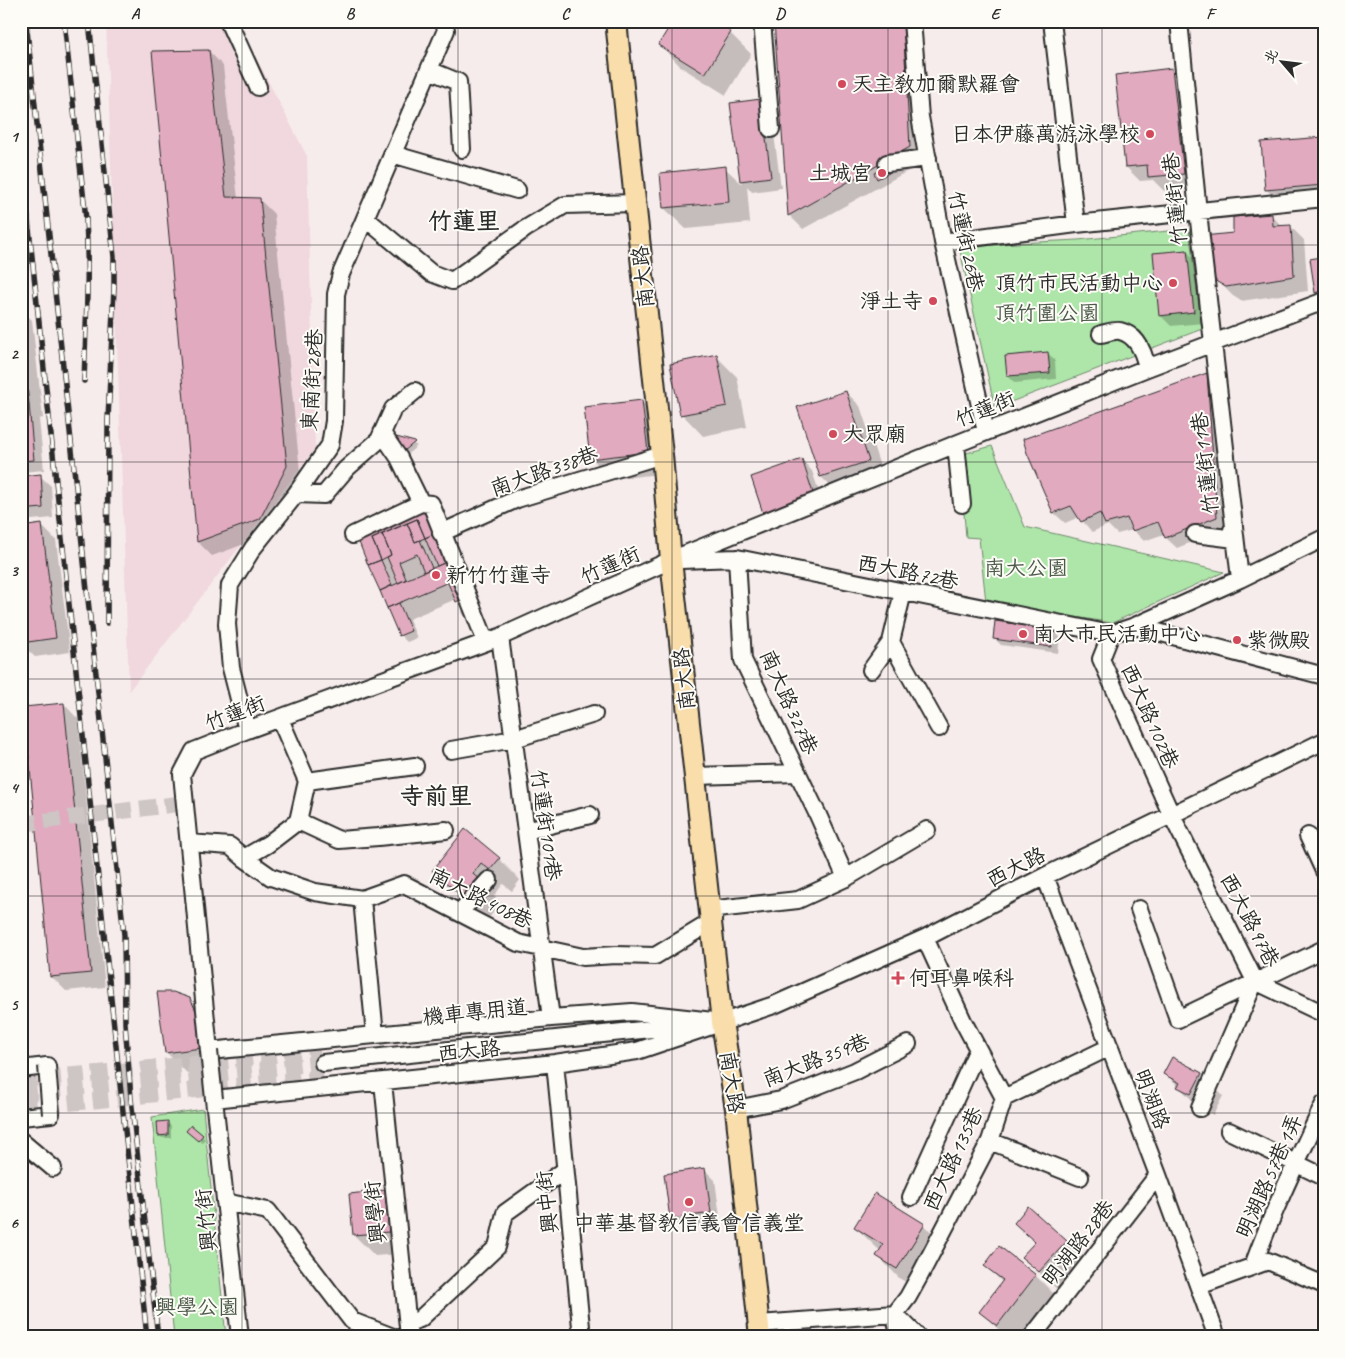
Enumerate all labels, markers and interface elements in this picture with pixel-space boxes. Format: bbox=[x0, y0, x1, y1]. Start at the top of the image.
text: A bbox=[131, 4, 141, 24]
text: B bbox=[346, 4, 356, 24]
text: C bbox=[561, 4, 571, 24]
text: D bbox=[775, 4, 786, 24]
text: E bbox=[991, 4, 1002, 24]
text: F bbox=[1206, 4, 1217, 24]
north arrow bbox=[1258, 38, 1308, 88]
text: 北 bbox=[1260, 46, 1282, 66]
place label: 天主教加爾默羅會 bbox=[852, 71, 1020, 97]
marker: 天主教加爾默羅會 bbox=[836, 78, 848, 90]
place label: 日本伊藤萬游泳學校 bbox=[951, 121, 1140, 147]
text: 1 bbox=[10, 127, 19, 147]
marker: 日本伊藤萬游泳學校 bbox=[1144, 128, 1156, 140]
street label: 竹蓮街8巷 bbox=[1157, 151, 1193, 247]
place label: 土城宮 bbox=[809, 160, 872, 186]
marker: 土城宮 bbox=[876, 167, 888, 179]
street label: 竹蓮街26巷 bbox=[943, 188, 989, 294]
district label: 竹蓮里 bbox=[428, 206, 500, 236]
street label: 南大路 bbox=[627, 244, 659, 310]
place label: 頂竹市民活動中心 bbox=[995, 270, 1163, 296]
marker: 頂竹市民活動中心 bbox=[1167, 277, 1179, 289]
place label: 淨土寺 bbox=[860, 288, 923, 314]
marker: 淨土寺 bbox=[927, 295, 939, 307]
park label: 頂竹圍公園 bbox=[995, 300, 1100, 326]
street label: 東南街28巷 bbox=[296, 328, 328, 432]
text: 2 bbox=[10, 344, 19, 364]
street label: 竹蓮街 bbox=[951, 385, 1019, 433]
street label: 竹蓮街11巷 bbox=[1186, 410, 1224, 516]
place label: 大眾廟 bbox=[843, 421, 906, 447]
marker: 大眾廟 bbox=[827, 428, 839, 440]
street label: 南大路338巷 bbox=[487, 440, 601, 502]
street label: 竹蓮街 bbox=[576, 540, 644, 590]
street label: 西大路72巷 bbox=[855, 549, 961, 595]
park label: 南大公園 bbox=[984, 555, 1068, 581]
text: 3 bbox=[10, 561, 19, 581]
place label: 新竹竹蓮寺 bbox=[446, 562, 551, 588]
marker: 新竹竹蓮寺 bbox=[430, 569, 442, 581]
place label: 南大市民活動中心 bbox=[1033, 621, 1201, 647]
place label: 紫微殿 bbox=[1247, 627, 1310, 653]
marker: 南大市民活動中心 bbox=[1017, 628, 1029, 640]
marker: 紫微殿 bbox=[1231, 634, 1243, 646]
street label: 南大路327巷 bbox=[754, 645, 824, 759]
street label: 南大路 bbox=[668, 646, 700, 712]
street label: 西大路102巷 bbox=[1115, 659, 1185, 773]
street label: 竹蓮街 bbox=[201, 690, 269, 736]
street label: 竹蓮街101巷 bbox=[525, 768, 567, 882]
text: 4 bbox=[10, 778, 19, 798]
district label: 寺前里 bbox=[400, 781, 472, 811]
street label: 西大路 bbox=[982, 841, 1050, 893]
street label: 南大路408巷 bbox=[425, 862, 537, 934]
street label: 西大路97巷 bbox=[1214, 868, 1286, 972]
place label: 何耳鼻喉科 bbox=[909, 965, 1014, 991]
marker: 何耳鼻喉科 bbox=[891, 971, 905, 985]
street label: 機車專用道 bbox=[421, 994, 529, 1030]
text: 5 bbox=[11, 995, 20, 1015]
street label: 南大路359巷 bbox=[759, 1028, 873, 1092]
street label: 西大路 bbox=[436, 1035, 502, 1067]
street label: 南大路 bbox=[714, 1049, 750, 1115]
street label: 明湖路 bbox=[1129, 1065, 1175, 1133]
street label: 西大路135巷 bbox=[917, 1103, 989, 1215]
street label: 明湖路57巷1弄 bbox=[1230, 1110, 1308, 1242]
street label: 興中街 bbox=[531, 1169, 563, 1235]
street label: 興學街 bbox=[359, 1179, 391, 1245]
street label: 興竹街 bbox=[190, 1187, 222, 1253]
street label: 明湖路28巷 bbox=[1036, 1194, 1120, 1292]
marker: 中華基督教信義會信義堂 bbox=[683, 1196, 695, 1208]
place label: 中華基督教信義會信義堂 bbox=[574, 1210, 805, 1236]
text: 6 bbox=[10, 1213, 19, 1233]
park label: 興學公園 bbox=[155, 1294, 239, 1320]

